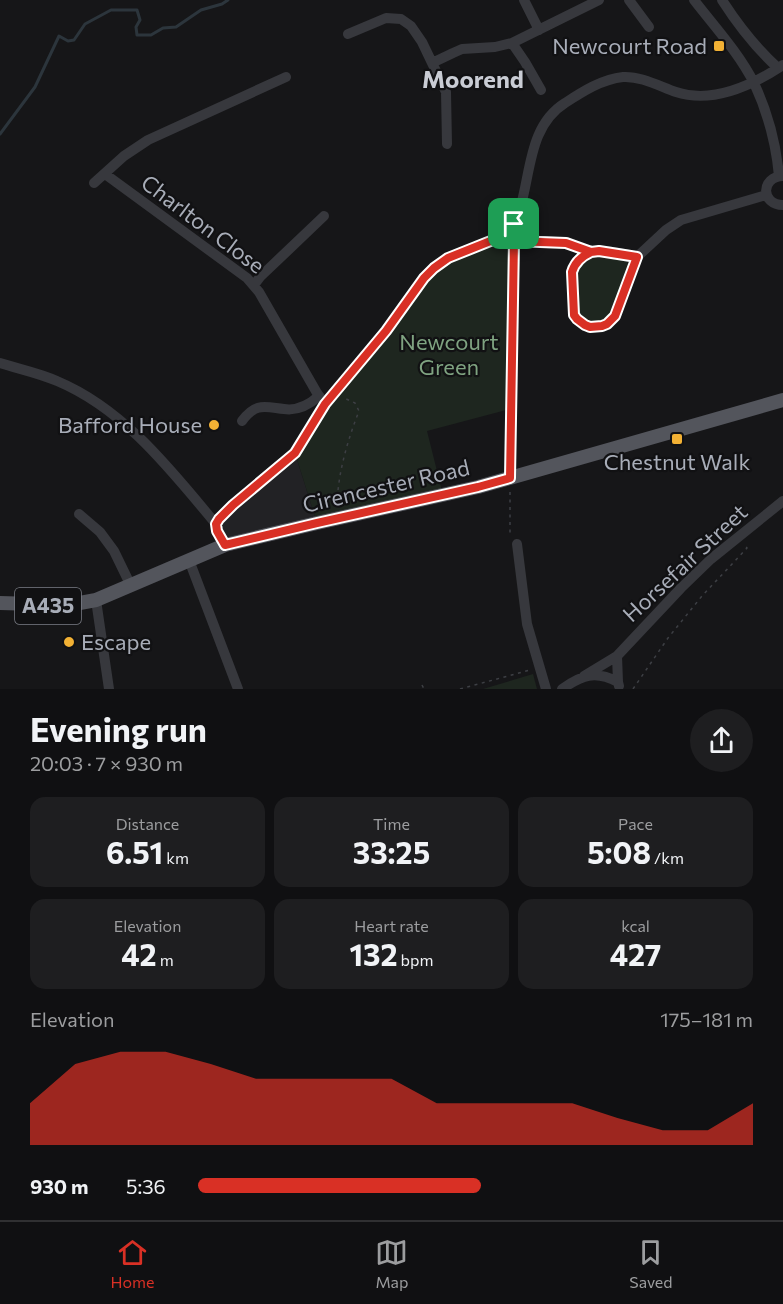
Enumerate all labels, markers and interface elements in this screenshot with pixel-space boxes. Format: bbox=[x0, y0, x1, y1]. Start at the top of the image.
place label: Newcourt Road bbox=[552, 32, 707, 59]
marker: Newcourt Road bbox=[712, 39, 726, 53]
district label: Moorend bbox=[422, 64, 524, 93]
street label: Charlton Close bbox=[136, 168, 270, 279]
pin bbox=[488, 198, 539, 249]
icon: arrive bbox=[497, 207, 530, 240]
park label: Newcourt Green bbox=[399, 328, 499, 380]
place label: Bafford House bbox=[58, 411, 202, 438]
marker: Bafford House bbox=[207, 418, 221, 432]
marker: Chestnut Walk bbox=[670, 432, 684, 446]
place label: Chestnut Walk bbox=[604, 448, 750, 475]
street label: Cirencester Road bbox=[300, 453, 472, 518]
street label: Horsefair Street bbox=[617, 498, 752, 627]
road number: A435 bbox=[15, 588, 81, 624]
place label: Escape bbox=[81, 628, 151, 655]
marker: Escape bbox=[62, 635, 76, 649]
text: Evening run bbox=[30, 708, 207, 749]
button: share bbox=[690, 709, 753, 772]
text: 20:03 · 7 × 930 m bbox=[30, 751, 183, 775]
text: Distance bbox=[116, 814, 179, 833]
text: Time bbox=[373, 814, 410, 833]
text: Pace bbox=[618, 814, 653, 833]
text: 6.51 bbox=[106, 833, 163, 870]
text: 33:25 bbox=[353, 833, 430, 870]
text: 5:08 bbox=[587, 833, 651, 870]
text: km bbox=[163, 848, 189, 867]
text: /km bbox=[651, 848, 684, 867]
text: Elevation bbox=[114, 916, 181, 935]
text: Heart rate bbox=[354, 916, 429, 935]
text: kcal bbox=[621, 916, 650, 935]
text: 42 bbox=[121, 935, 157, 972]
text: 132 bbox=[350, 935, 397, 972]
text: 427 bbox=[610, 935, 661, 972]
text: m bbox=[157, 950, 174, 969]
text: bpm bbox=[397, 950, 433, 969]
text: Elevation bbox=[30, 1007, 115, 1031]
text: 175–181 m bbox=[660, 1007, 753, 1031]
text: 930 m bbox=[30, 1174, 88, 1198]
text: 5:36 bbox=[126, 1174, 166, 1198]
tab: Home bbox=[110, 1236, 154, 1291]
tab: Map bbox=[375, 1236, 408, 1291]
tab: Saved bbox=[629, 1236, 673, 1291]

